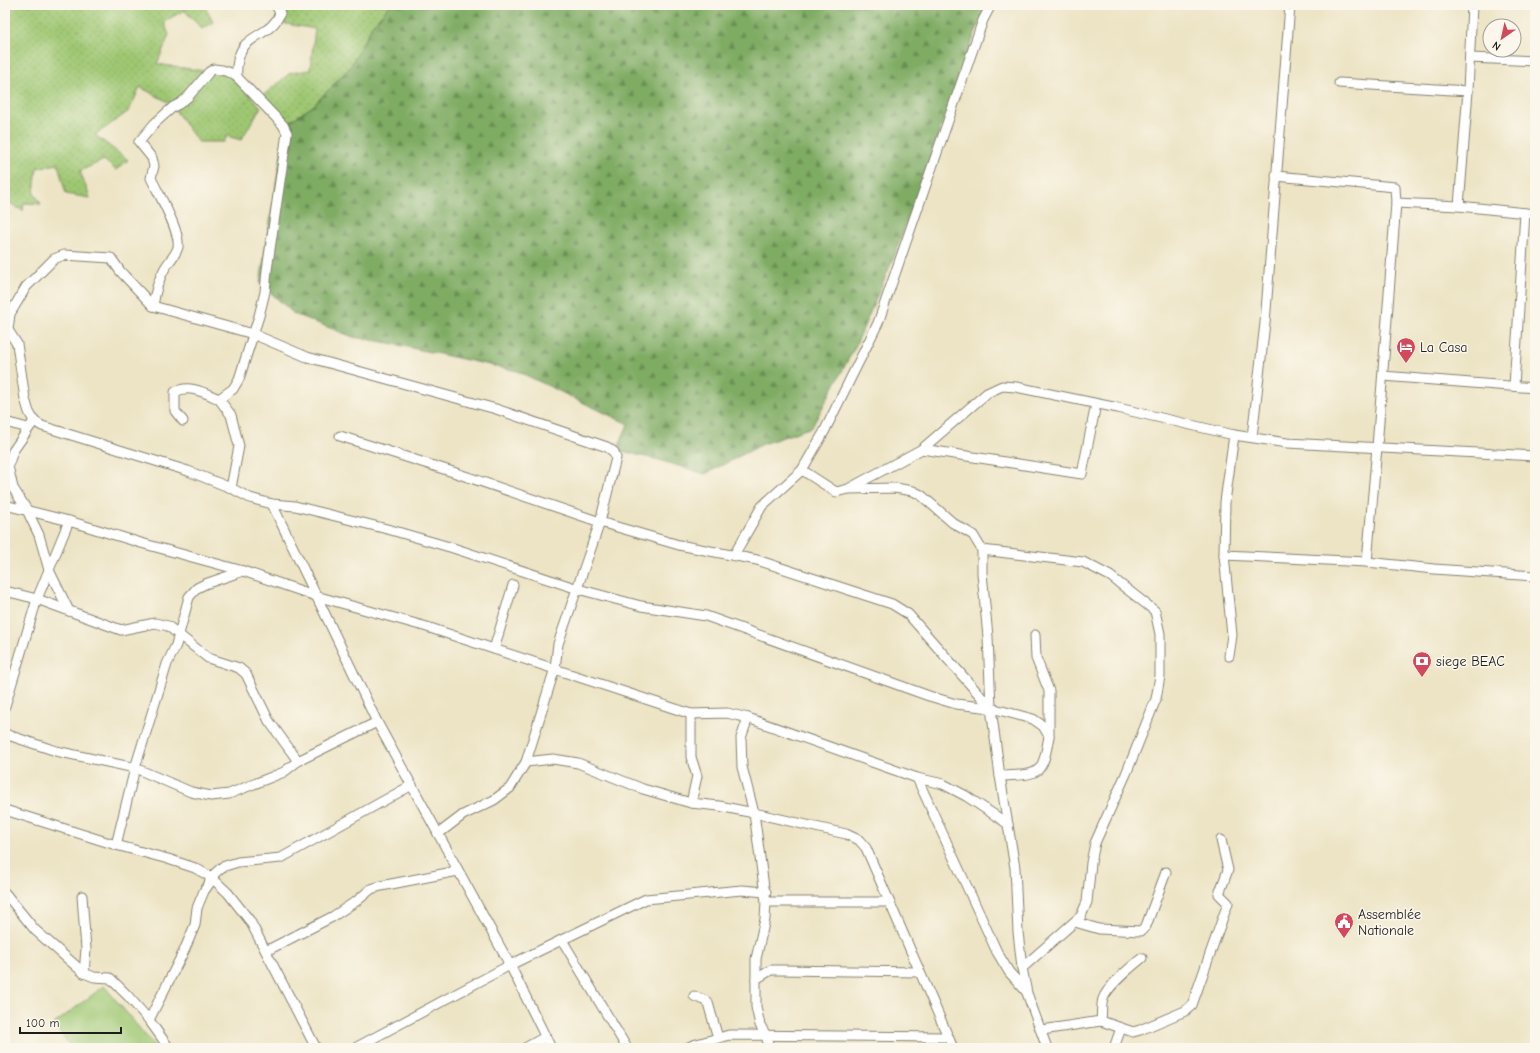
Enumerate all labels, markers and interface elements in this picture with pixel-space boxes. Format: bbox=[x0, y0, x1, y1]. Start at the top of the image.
north arrow bbox=[1482, 18, 1522, 58]
text: N bbox=[1490, 38, 1503, 53]
hotel icon: La Casa bbox=[1395, 336, 1417, 364]
place label: La Casa bbox=[1420, 339, 1468, 356]
bank icon: siege BEAC bbox=[1411, 650, 1433, 678]
place label: siege BEAC bbox=[1436, 653, 1505, 670]
place label: Assemblée Nationale bbox=[1358, 906, 1421, 939]
public building icon: Assemblée Nationale bbox=[1333, 911, 1355, 939]
scale bar bbox=[20, 1009, 121, 1035]
text: 100 m bbox=[26, 1016, 59, 1030]

